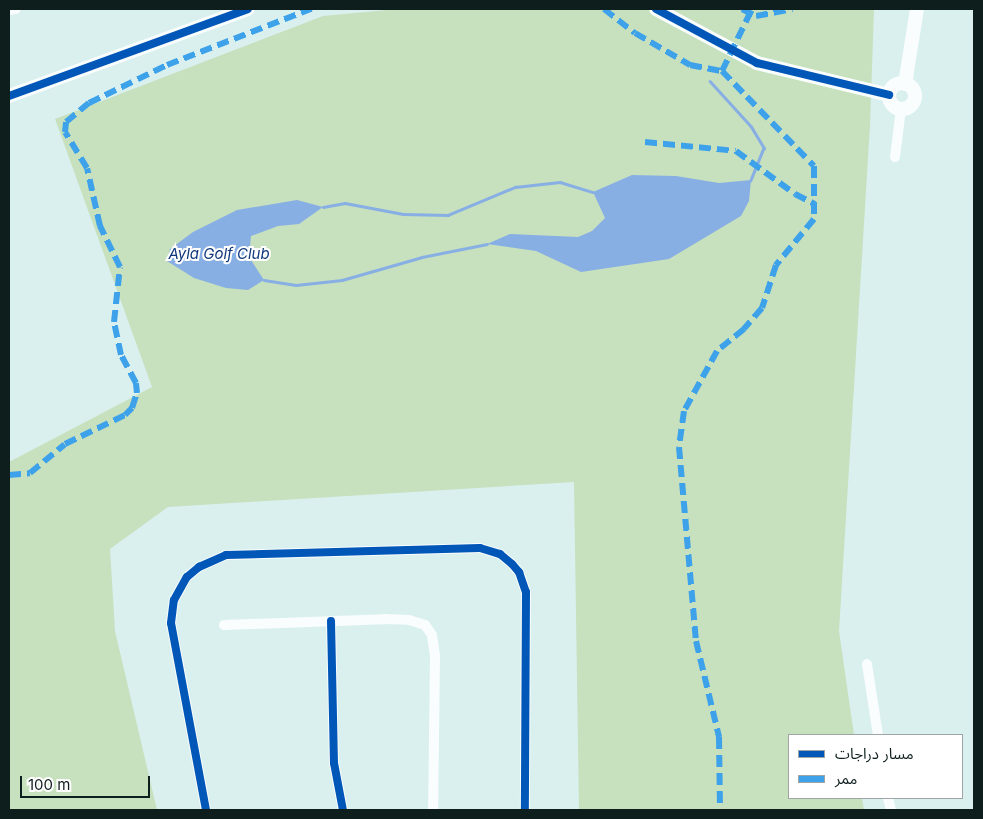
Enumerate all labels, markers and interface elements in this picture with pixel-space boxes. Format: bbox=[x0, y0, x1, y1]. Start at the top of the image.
water label: Ayla Golf Club bbox=[168, 245, 270, 263]
legend bbox=[788, 734, 963, 799]
text: مسار دراجات bbox=[835, 744, 914, 763]
scale bar bbox=[22, 766, 152, 798]
text: ممر bbox=[835, 769, 858, 788]
text: 100 m bbox=[28, 775, 70, 794]

